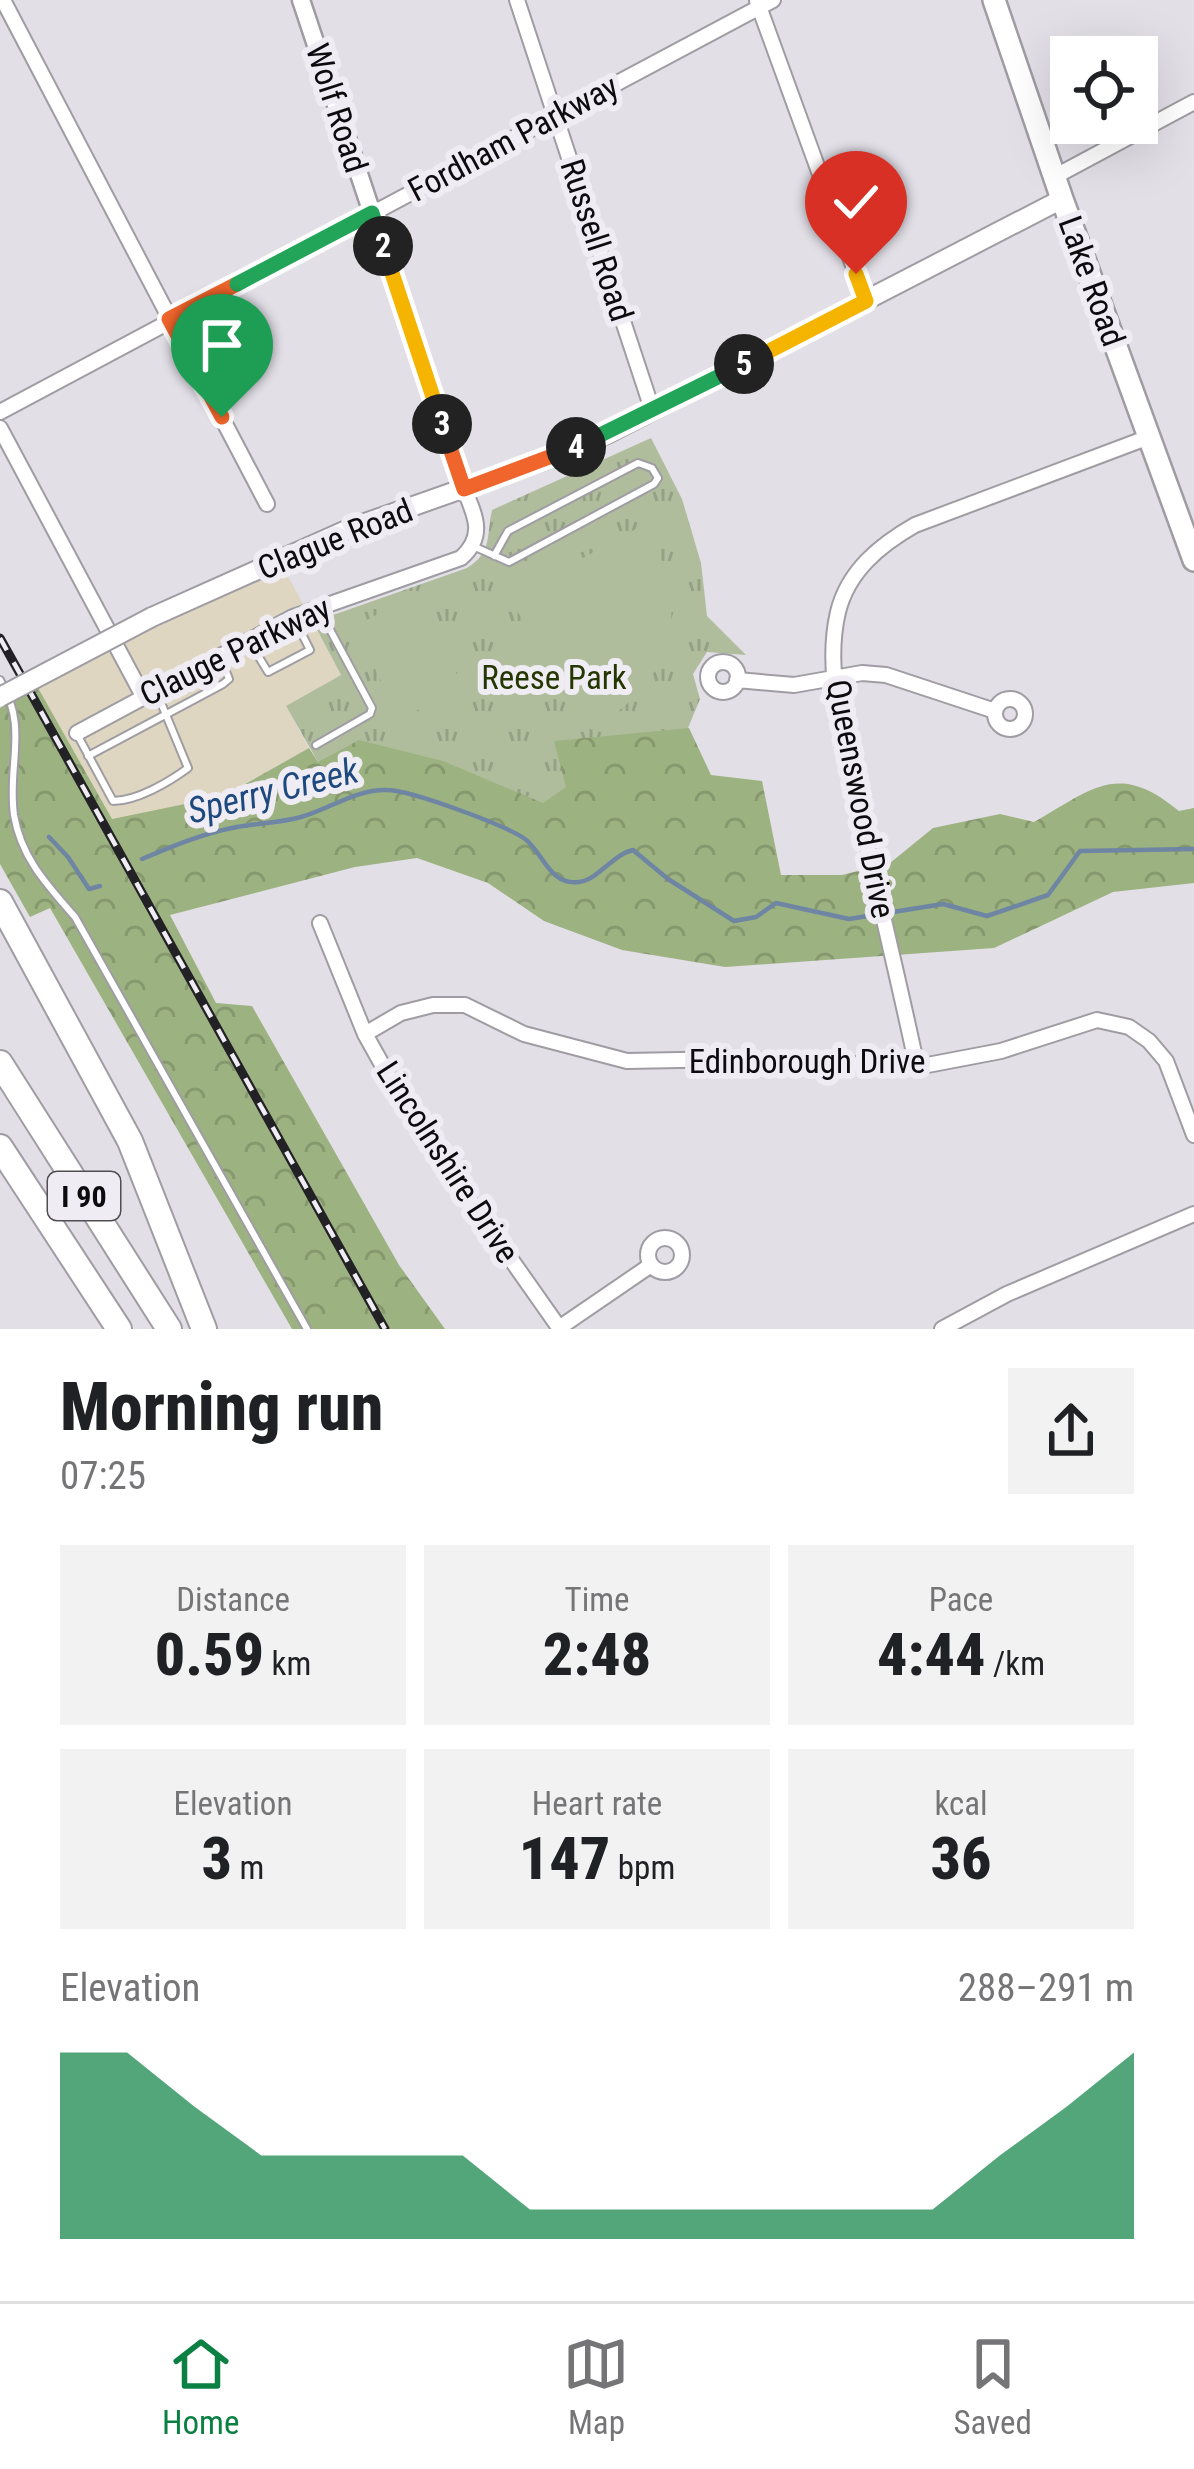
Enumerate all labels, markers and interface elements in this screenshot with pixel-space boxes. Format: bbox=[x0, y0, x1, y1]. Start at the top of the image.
map controls bbox=[1050, 36, 1158, 144]
button: locate bbox=[1050, 36, 1158, 144]
street label: Wolf Road bbox=[298, 39, 376, 177]
street label: Fordham Parkway bbox=[401, 66, 625, 210]
pin bbox=[805, 151, 907, 274]
street label: Russell Road bbox=[552, 154, 642, 326]
icon: check bbox=[823, 169, 889, 235]
street label: Lake Road bbox=[1051, 211, 1133, 351]
pin: 2 bbox=[353, 216, 413, 276]
text: 2 bbox=[375, 226, 391, 265]
pin bbox=[171, 294, 273, 417]
icon: arrive bbox=[189, 312, 255, 378]
pin: 5 bbox=[714, 334, 774, 394]
text: 5 bbox=[736, 344, 752, 383]
pin: 3 bbox=[412, 394, 472, 454]
text: 3 bbox=[434, 404, 450, 443]
pin: 4 bbox=[546, 417, 606, 477]
text: 4 bbox=[568, 427, 584, 466]
street label: Clague Road bbox=[252, 490, 418, 588]
street label: Clauge Parkway bbox=[133, 588, 337, 714]
park label: Reese Park bbox=[481, 658, 627, 697]
street label: Queenswood Drive bbox=[819, 676, 903, 922]
water label: Sperry Creek bbox=[183, 749, 364, 832]
street label: Edinborough Drive bbox=[689, 1042, 925, 1081]
street label: Lincolnshire Drive bbox=[369, 1054, 527, 1270]
road number: I 90 bbox=[48, 1172, 120, 1220]
button: share bbox=[1008, 1368, 1134, 1494]
text: Morning run bbox=[60, 1369, 383, 1446]
text: 07:25 bbox=[60, 1453, 146, 1499]
text: Distance bbox=[176, 1580, 290, 1619]
text: Time bbox=[564, 1580, 630, 1619]
text: Pace bbox=[929, 1580, 993, 1619]
text: 0.59 bbox=[155, 1619, 264, 1690]
text: 2:48 bbox=[543, 1619, 651, 1690]
text: 4:44 bbox=[877, 1619, 985, 1690]
text: km bbox=[264, 1644, 311, 1683]
text: /km bbox=[985, 1644, 1045, 1683]
text: Elevation bbox=[174, 1784, 292, 1823]
text: Heart rate bbox=[532, 1784, 662, 1823]
text: kcal bbox=[934, 1784, 988, 1823]
text: 3 bbox=[202, 1823, 232, 1894]
text: 147 bbox=[519, 1823, 610, 1894]
text: 36 bbox=[931, 1823, 992, 1894]
text: m bbox=[232, 1848, 264, 1887]
text: bpm bbox=[610, 1848, 675, 1887]
text: Elevation bbox=[60, 1965, 200, 2011]
text: 288–291 m bbox=[958, 1965, 1134, 2011]
tab: Home bbox=[162, 2331, 239, 2442]
tab: Map bbox=[563, 2331, 629, 2442]
tab: Saved bbox=[954, 2331, 1032, 2442]

